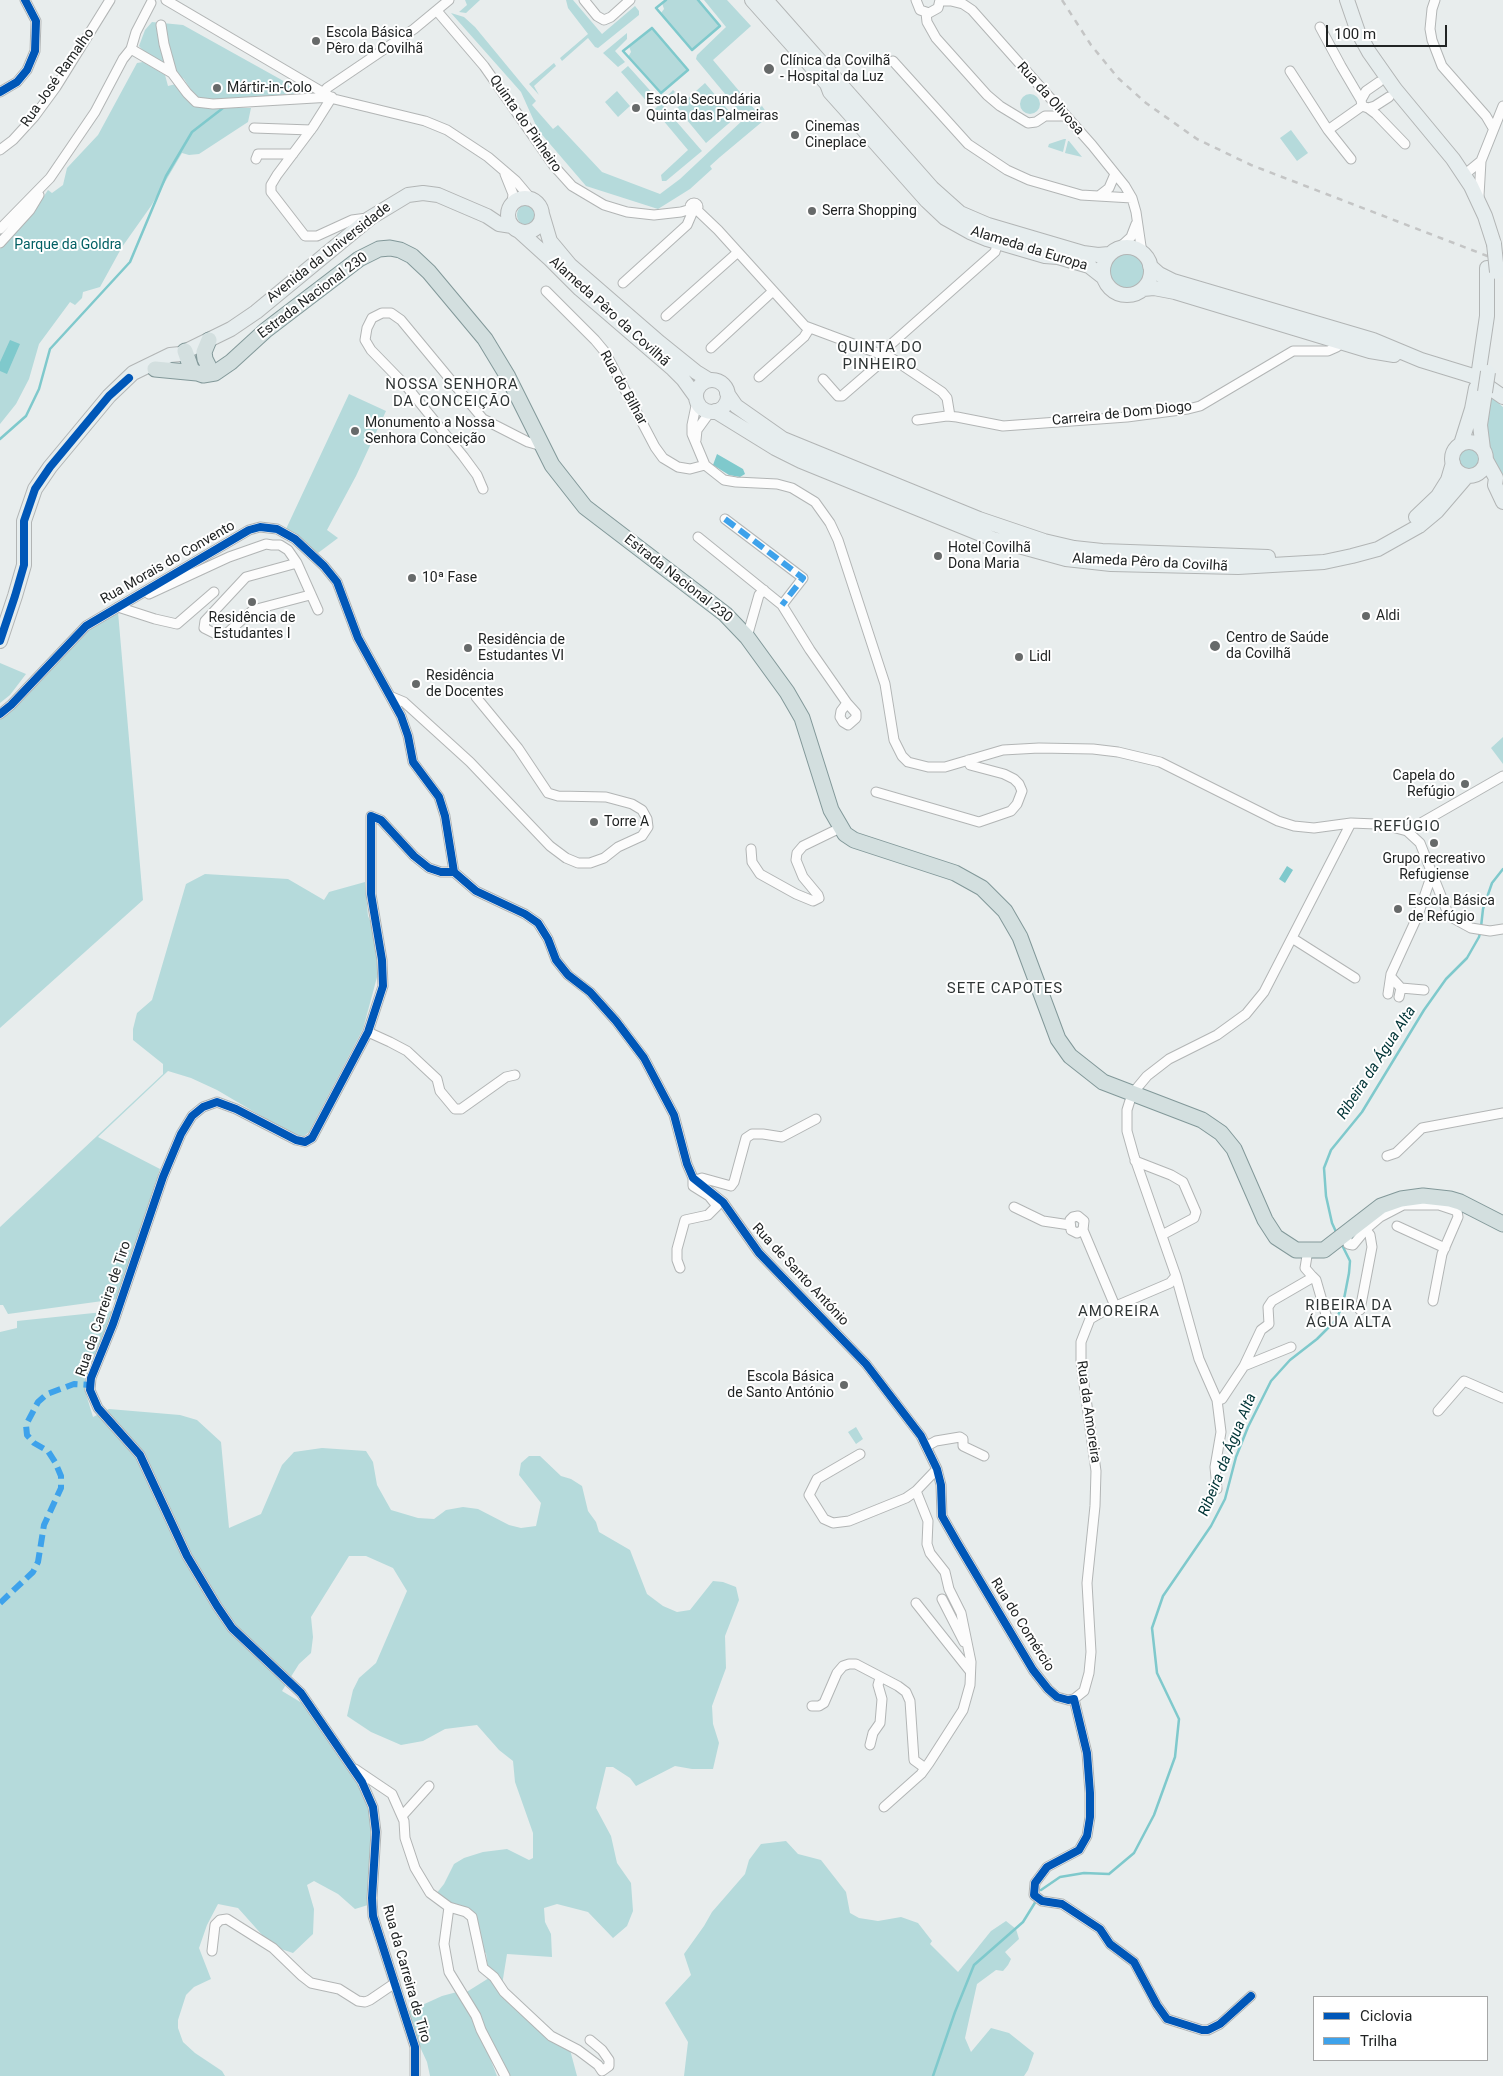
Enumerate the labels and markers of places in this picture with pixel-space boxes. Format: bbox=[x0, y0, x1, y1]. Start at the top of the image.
place label: Escola Básica Pêro da Covilhã bbox=[326, 25, 423, 58]
marker: Escola Básica Pêro da Covilhã bbox=[310, 35, 322, 47]
place label: Clínica da Covilhã - Hospital da Luz bbox=[780, 53, 890, 85]
marker: Clínica da Covilhã - Hospital da Luz bbox=[762, 62, 776, 76]
place label: Mártir-in-Colo bbox=[227, 80, 312, 96]
marker: Mártir-in-Colo bbox=[211, 82, 223, 94]
place label: Escola Secundária Quinta das Palmeiras bbox=[646, 92, 779, 124]
marker: Escola Secundária Quinta das Palmeiras bbox=[630, 102, 642, 114]
place label: Cinemas Cineplace bbox=[805, 119, 866, 152]
marker: Cinemas Cineplace bbox=[789, 129, 801, 141]
place label: Serra Shopping bbox=[822, 203, 917, 219]
marker: Serra Shopping bbox=[806, 205, 818, 217]
place label: Monumento a Nossa Senhora Conceição bbox=[365, 415, 495, 448]
marker: Monumento a Nossa Senhora Conceição bbox=[349, 425, 361, 437]
place label: Hotel Covilhã Dona Maria bbox=[948, 540, 1031, 572]
marker: Hotel Covilhã Dona Maria bbox=[932, 550, 944, 562]
place label: 10ª Fase bbox=[422, 570, 477, 586]
marker: 10ª Fase bbox=[406, 572, 418, 584]
marker: Residência de Estudantes I bbox=[246, 596, 258, 608]
place label: Aldi bbox=[1376, 608, 1400, 624]
place label: Residência de Estudantes I bbox=[209, 610, 295, 642]
marker: Aldi bbox=[1360, 610, 1372, 622]
place label: Centro de Saúde da Covilhã bbox=[1226, 630, 1329, 662]
place label: Residência de Estudantes VI bbox=[478, 632, 565, 664]
marker: Centro de Saúde da Covilhã bbox=[1208, 639, 1222, 653]
marker: Residência de Estudantes VI bbox=[462, 642, 474, 654]
place label: Lidl bbox=[1029, 649, 1051, 665]
marker: Lidl bbox=[1013, 651, 1025, 663]
place label: Residência de Docentes bbox=[426, 668, 504, 700]
marker: Residência de Docentes bbox=[410, 678, 422, 690]
place label: Capela do Refúgio bbox=[1393, 768, 1455, 800]
marker: Capela do Refúgio bbox=[1459, 778, 1471, 790]
place label: Torre A bbox=[604, 814, 649, 830]
marker: Torre A bbox=[588, 816, 600, 828]
marker: Grupo recreativo Refugiense bbox=[1428, 837, 1440, 849]
place label: Grupo recreativo Refugiense bbox=[1383, 851, 1485, 884]
place label: Escola Básica de Refúgio bbox=[1408, 893, 1495, 926]
marker: Escola Básica de Refúgio bbox=[1392, 903, 1404, 915]
place label: Escola Básica de Santo António bbox=[727, 1369, 834, 1401]
marker: Escola Básica de Santo António bbox=[838, 1379, 850, 1391]

